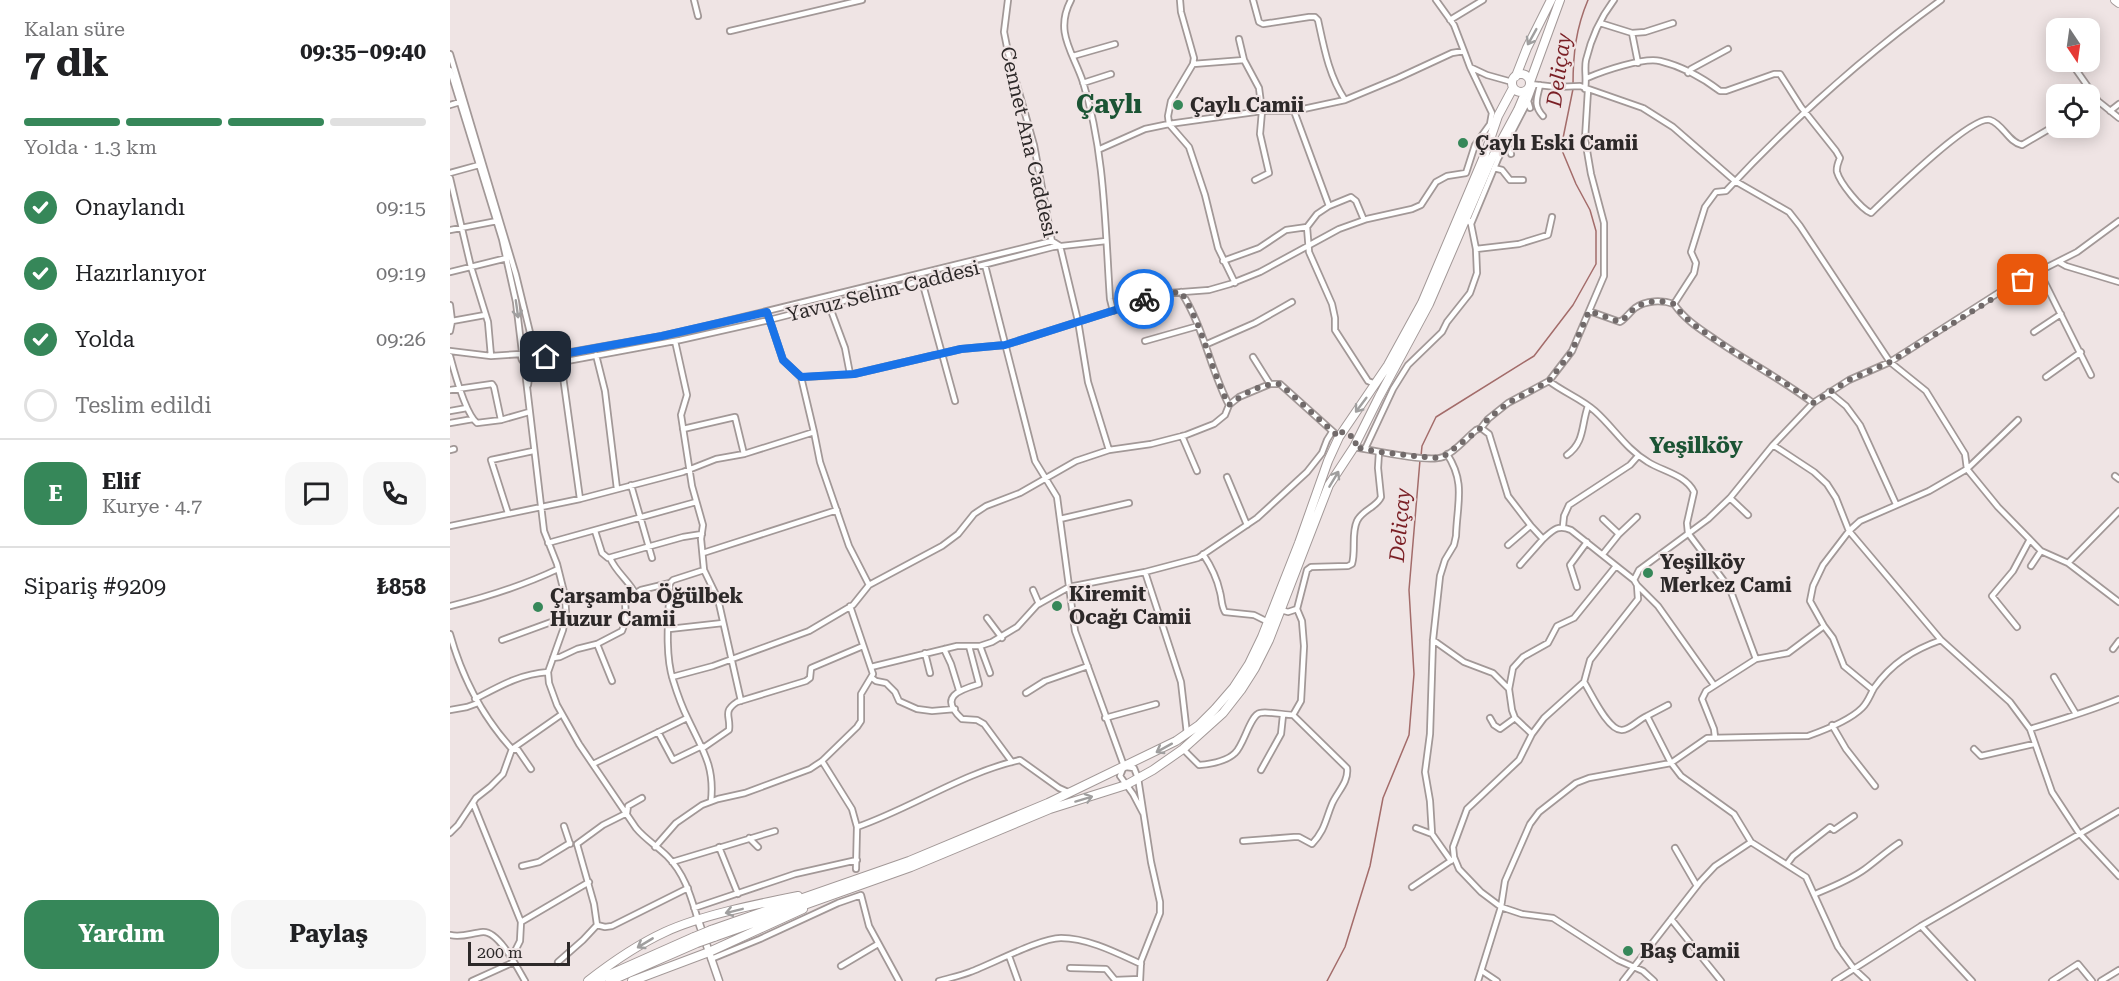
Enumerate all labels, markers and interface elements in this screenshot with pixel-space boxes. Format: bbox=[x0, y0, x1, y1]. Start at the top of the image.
text: Kalan süre bbox=[24, 17, 125, 41]
north arrow bbox=[2046, 18, 2100, 72]
map controls bbox=[2046, 18, 2100, 138]
one-way arrow bbox=[1526, 29, 1538, 46]
water label: Deliçay bbox=[1542, 31, 1576, 109]
text: 09:35–09:40 bbox=[300, 39, 426, 64]
text: 7 dk bbox=[24, 40, 109, 86]
street label: Cennet Ana Caddesi bbox=[995, 44, 1063, 240]
button: locate bbox=[2046, 84, 2100, 138]
district label: Çaylı bbox=[1076, 89, 1142, 119]
place label: Çaylı Camii bbox=[1190, 93, 1304, 117]
marker: Çaylı Camii bbox=[1171, 98, 1185, 112]
place label: Çaylı Eski Camii bbox=[1475, 131, 1638, 155]
text: Yolda · 1.3 km bbox=[24, 135, 157, 159]
marker: Çaylı Eski Camii bbox=[1456, 136, 1470, 150]
icon: check bbox=[24, 191, 57, 224]
text: Onaylandı bbox=[75, 195, 185, 220]
text: 09:15 bbox=[376, 195, 426, 219]
pin bbox=[1997, 254, 2048, 305]
street label: Yavuz Selim Caddesi bbox=[784, 255, 982, 327]
icon: check bbox=[24, 257, 57, 290]
text: Hazırlanıyor bbox=[75, 261, 206, 286]
text: 09:19 bbox=[376, 261, 426, 285]
icon: bag bbox=[2006, 263, 2039, 296]
courier bbox=[1114, 269, 1174, 329]
icon: bike bbox=[1128, 283, 1161, 316]
one-way arrow bbox=[511, 298, 522, 318]
icon: check bbox=[24, 323, 57, 356]
text: Yolda bbox=[75, 327, 135, 352]
text: 09:26 bbox=[376, 327, 426, 351]
pin bbox=[520, 331, 571, 382]
icon: home bbox=[529, 340, 562, 373]
text: Teslim edildi bbox=[75, 393, 212, 418]
one-way arrow bbox=[1355, 396, 1368, 412]
district label: Yeşilköy bbox=[1649, 433, 1744, 458]
button: chat bbox=[285, 462, 348, 525]
button: phone bbox=[363, 462, 426, 525]
text: Elif bbox=[102, 469, 140, 494]
one-way arrow bbox=[1328, 471, 1340, 488]
text: E bbox=[48, 481, 63, 506]
water label: Deliçay bbox=[1385, 487, 1415, 564]
text: Kurye · 4.7 bbox=[102, 494, 202, 518]
place label: Yeşilköy Merkez Cami bbox=[1660, 550, 1792, 597]
marker: Yeşilköy Merkez Cami bbox=[1641, 566, 1655, 580]
text: Sipariş #9209 bbox=[24, 574, 166, 599]
text: ₺858 bbox=[377, 574, 426, 599]
place label: Kiremit Ocağı Camii bbox=[1069, 582, 1191, 629]
place label: Çarşamba Öğülbek Huzur Camii bbox=[550, 583, 744, 631]
marker: Kiremit Ocağı Camii bbox=[1050, 599, 1064, 613]
marker: Çarşamba Öğülbek Huzur Camii bbox=[531, 600, 545, 614]
one-way arrow bbox=[1155, 743, 1173, 754]
one-way arrow bbox=[1074, 792, 1093, 803]
button: Yardım bbox=[24, 900, 219, 969]
button: Paylaş bbox=[231, 900, 426, 969]
one-way arrow bbox=[725, 906, 744, 917]
one-way arrow bbox=[637, 938, 654, 950]
scale bar bbox=[468, 939, 570, 966]
place label: Baş Camii bbox=[1640, 939, 1740, 963]
text: 200 m bbox=[477, 943, 523, 962]
marker: Baş Camii bbox=[1621, 944, 1635, 958]

